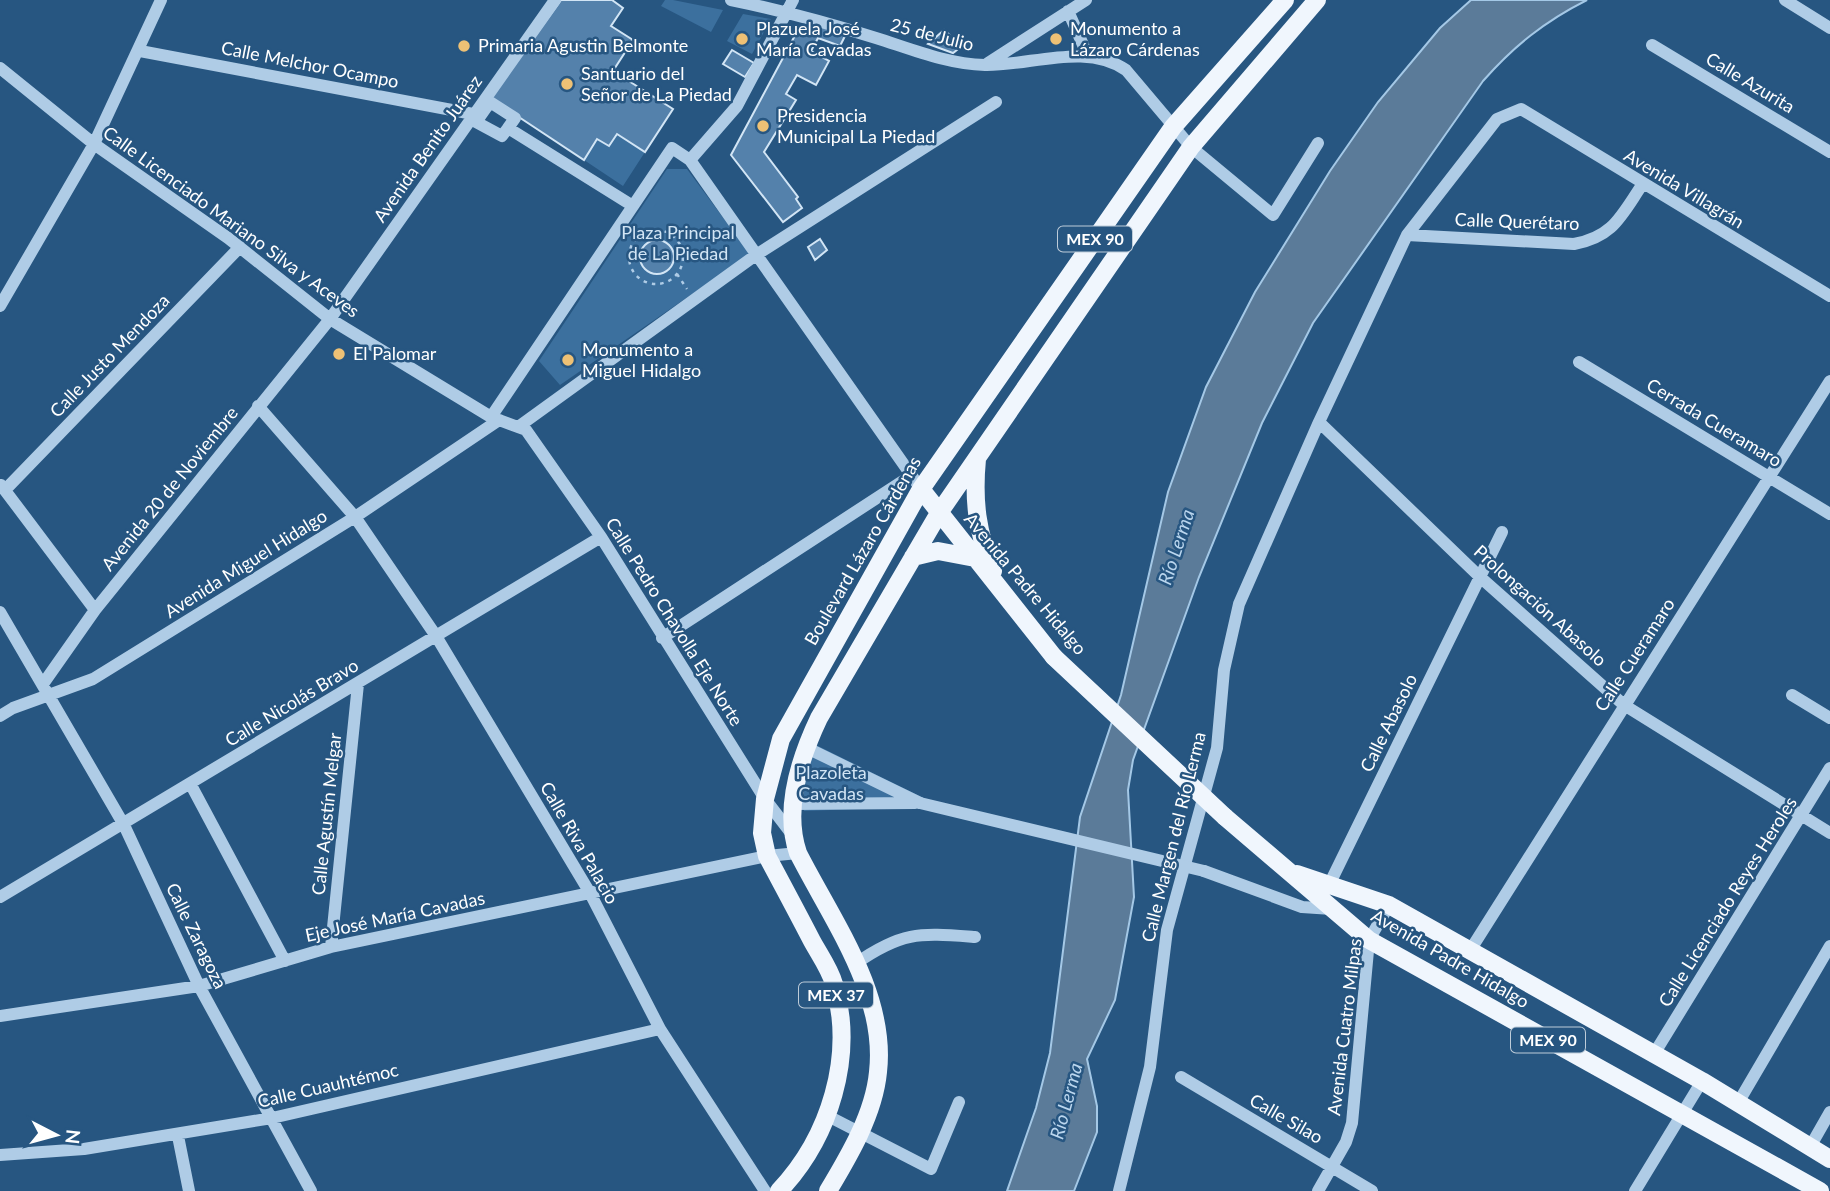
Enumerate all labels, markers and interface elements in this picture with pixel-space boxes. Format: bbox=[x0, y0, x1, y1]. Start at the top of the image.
street label: 25 de Julio bbox=[888, 13, 976, 55]
place label: Plazuela José María Cavadas bbox=[756, 17, 872, 60]
place label: Monumento a Lázaro Cárdenas bbox=[1070, 17, 1200, 60]
marker: Plazuela José María Cavadas bbox=[734, 31, 750, 47]
marker: Monumento a Lázaro Cárdenas bbox=[1048, 31, 1064, 47]
place label: Primaria Agustin Belmonte bbox=[478, 34, 688, 56]
street label: Calle Melchor Ocampo bbox=[220, 36, 401, 92]
marker: Primaria Agustin Belmonte bbox=[456, 38, 472, 54]
street label: Calle Azurita bbox=[1702, 47, 1799, 117]
place label: Santuario del Señor de La Piedad bbox=[581, 62, 732, 105]
street label: Avenida Benito Juárez bbox=[368, 71, 486, 226]
marker: Santuario del Señor de La Piedad bbox=[559, 76, 575, 92]
place label: Presidencia Municipal La Piedad bbox=[777, 104, 935, 147]
marker: Presidencia Municipal La Piedad bbox=[755, 118, 771, 134]
street label: Calle Licenciado Mariano Silva y Aceves bbox=[99, 121, 364, 322]
street label: Avenida Villagrán bbox=[1621, 144, 1749, 233]
street label: Calle Querétaro bbox=[1454, 208, 1580, 234]
park label: Plaza Principal de La Piedad bbox=[621, 221, 735, 264]
road number: MEX 90 bbox=[1058, 227, 1132, 252]
street label: Calle Justo Mendoza bbox=[45, 289, 174, 421]
place label: Monumento a Miguel Hidalgo bbox=[582, 338, 701, 381]
place label: El Palomar bbox=[353, 342, 437, 364]
marker: El Palomar bbox=[331, 346, 347, 362]
marker: Monumento a Miguel Hidalgo bbox=[560, 352, 576, 368]
street label: Cerrada Cueramaro bbox=[1643, 373, 1786, 471]
street label: Avenida 20 de Noviembre bbox=[96, 402, 242, 575]
street label: Boulevard Lázaro Cárdenas bbox=[799, 452, 925, 649]
street label: Avenida Miguel Hidalgo bbox=[160, 504, 331, 622]
water label: Río Lerma bbox=[1153, 506, 1199, 588]
street label: Avenida Padre Hidalgo bbox=[960, 508, 1092, 659]
street label: Calle Pedro Chavolla Eje Norte bbox=[602, 513, 748, 730]
street label: Prolongación Abasolo bbox=[1470, 540, 1611, 671]
street label: Calle Cueramaro bbox=[1589, 594, 1679, 715]
street label: Calle Nicolás Bravo bbox=[221, 654, 362, 751]
street label: Calle Abasolo bbox=[1355, 670, 1421, 775]
street label: Calle Margen del Río Lerma bbox=[1136, 729, 1210, 944]
street label: Calle Agustín Melgar bbox=[307, 731, 346, 896]
park label: Plazoleta Cavadas bbox=[795, 761, 867, 804]
street label: Calle Riva Palacio bbox=[536, 777, 624, 908]
street label: Calle Licenciado Reyes Heroles bbox=[1653, 792, 1801, 1011]
street label: Calle Zaragoza bbox=[162, 879, 232, 992]
street label: Eje José María Cavadas bbox=[303, 886, 487, 946]
street label: Avenida Padre Hidalgo bbox=[1368, 904, 1533, 1012]
street label: Avenida Cuatro Milpas bbox=[1322, 937, 1366, 1117]
road number: MEX 37 bbox=[799, 982, 873, 1007]
road number: MEX 90 bbox=[1511, 1028, 1585, 1052]
street label: Calle Cuauhtémoc bbox=[255, 1058, 401, 1112]
water label: Río Lerma bbox=[1044, 1060, 1087, 1142]
street label: Calle Silao bbox=[1246, 1088, 1327, 1148]
north arrow bbox=[21, 1100, 91, 1170]
text: N bbox=[61, 1128, 86, 1145]

